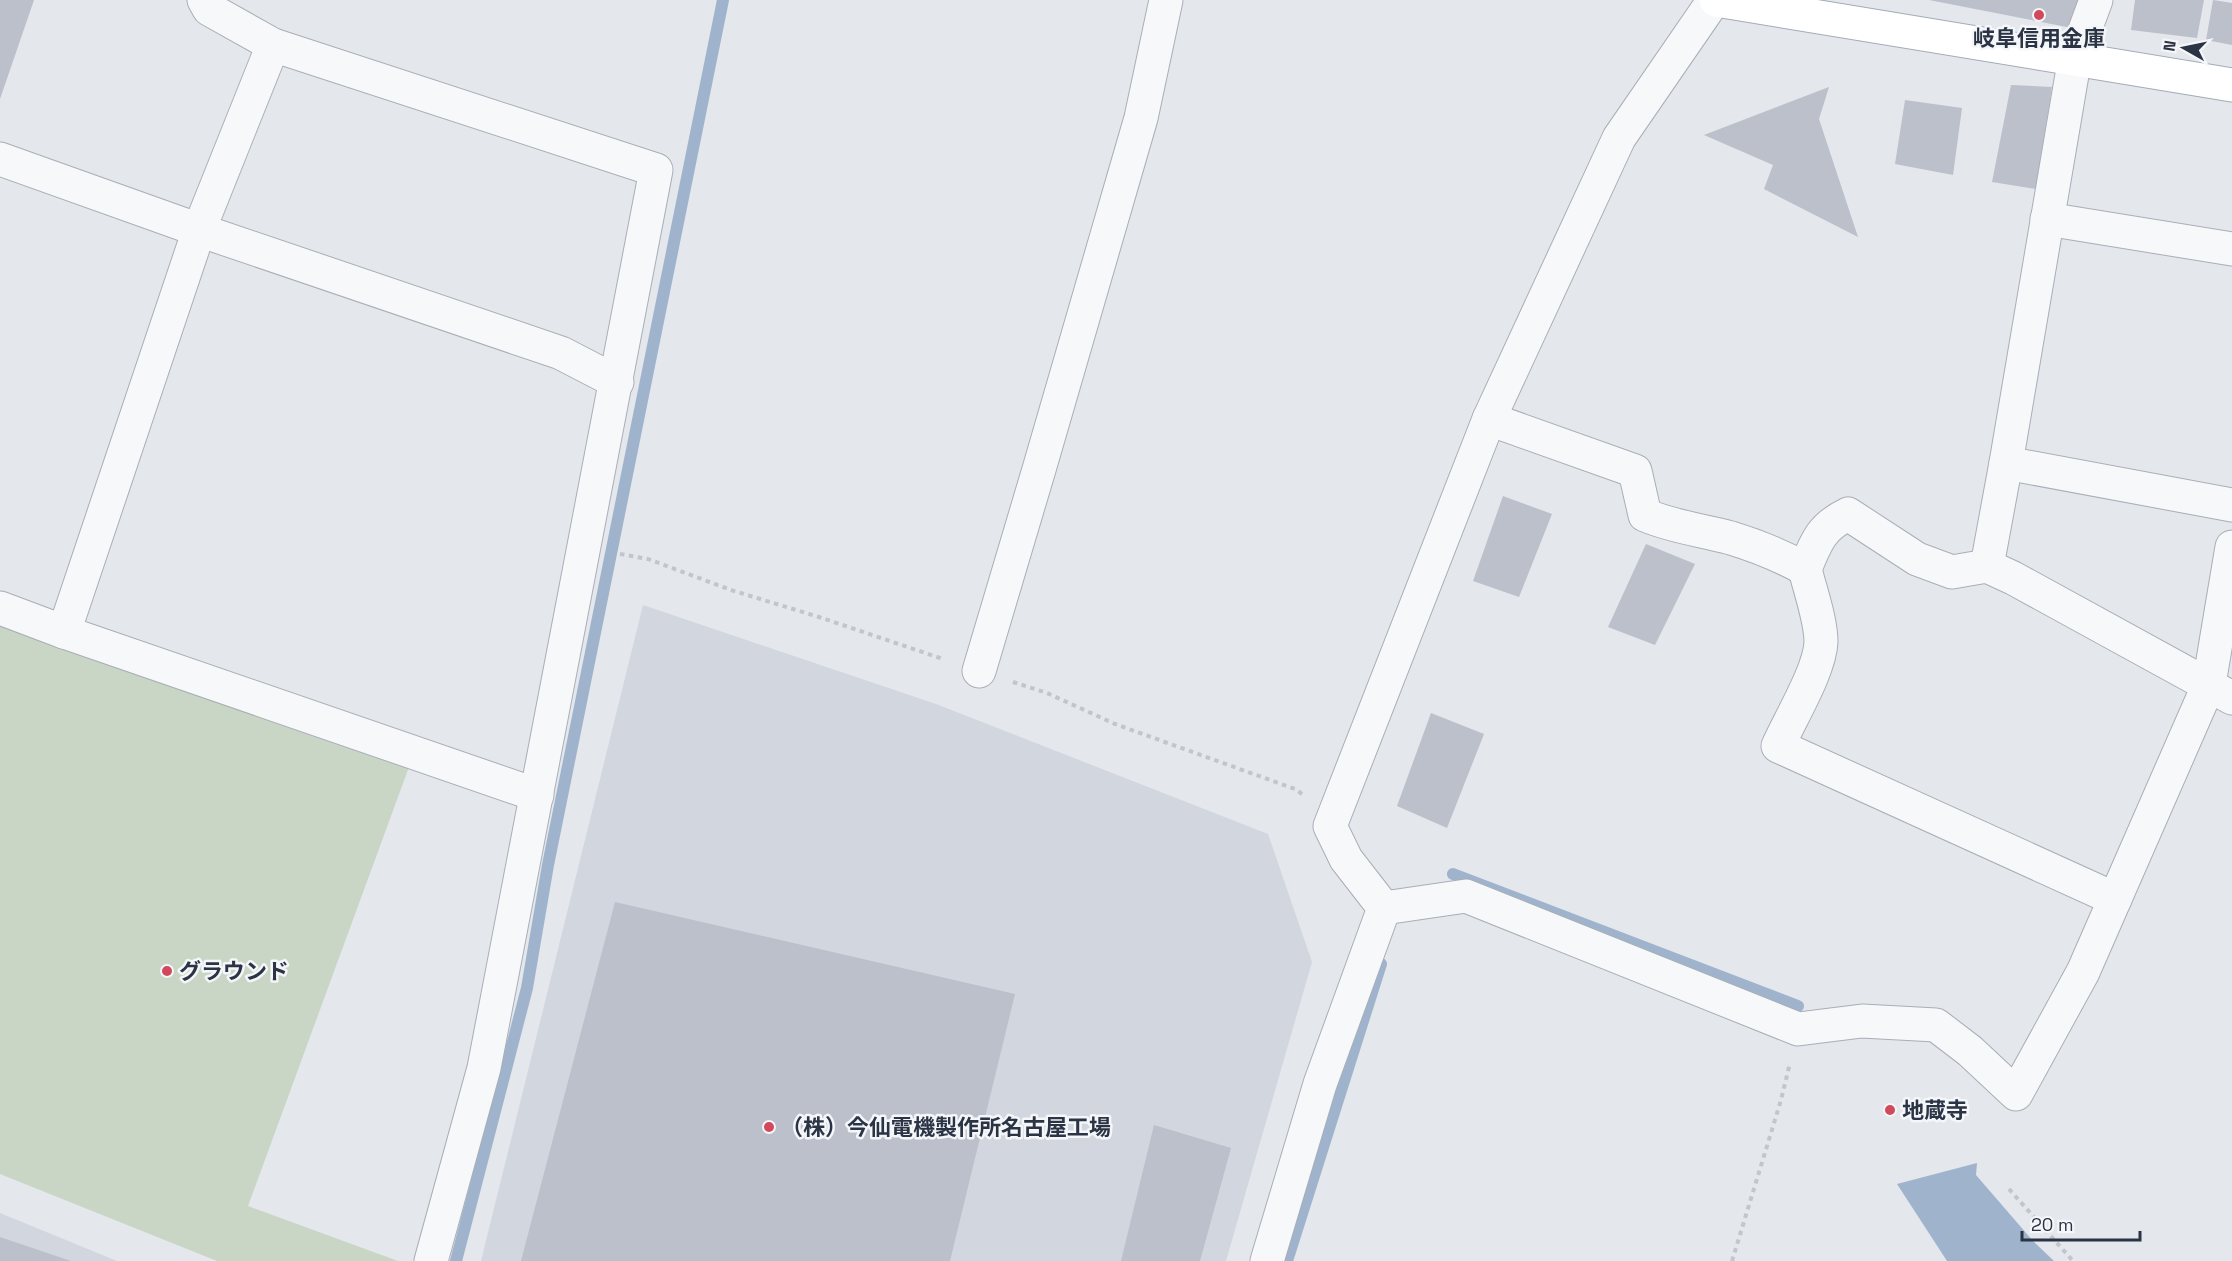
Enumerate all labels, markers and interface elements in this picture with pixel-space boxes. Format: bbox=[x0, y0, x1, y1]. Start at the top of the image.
marker: 岐阜信用金庫 bbox=[2032, 8, 2046, 22]
north arrow bbox=[2154, 18, 2214, 78]
place label: 岐阜信用金庫 bbox=[1973, 24, 2105, 52]
text: N bbox=[2158, 39, 2181, 53]
place label: グラウンド bbox=[179, 957, 289, 985]
marker: グラウンド bbox=[160, 964, 174, 978]
place label: 地蔵寺 bbox=[1902, 1096, 1968, 1124]
marker: 地蔵寺 bbox=[1883, 1103, 1897, 1117]
place label: （株）今仙電機製作所名古屋工場 bbox=[781, 1113, 1111, 1141]
marker: （株）今仙電機製作所名古屋工場 bbox=[762, 1120, 776, 1134]
scale bar bbox=[2022, 1204, 2140, 1242]
text: 20 m bbox=[2031, 1213, 2074, 1236]

